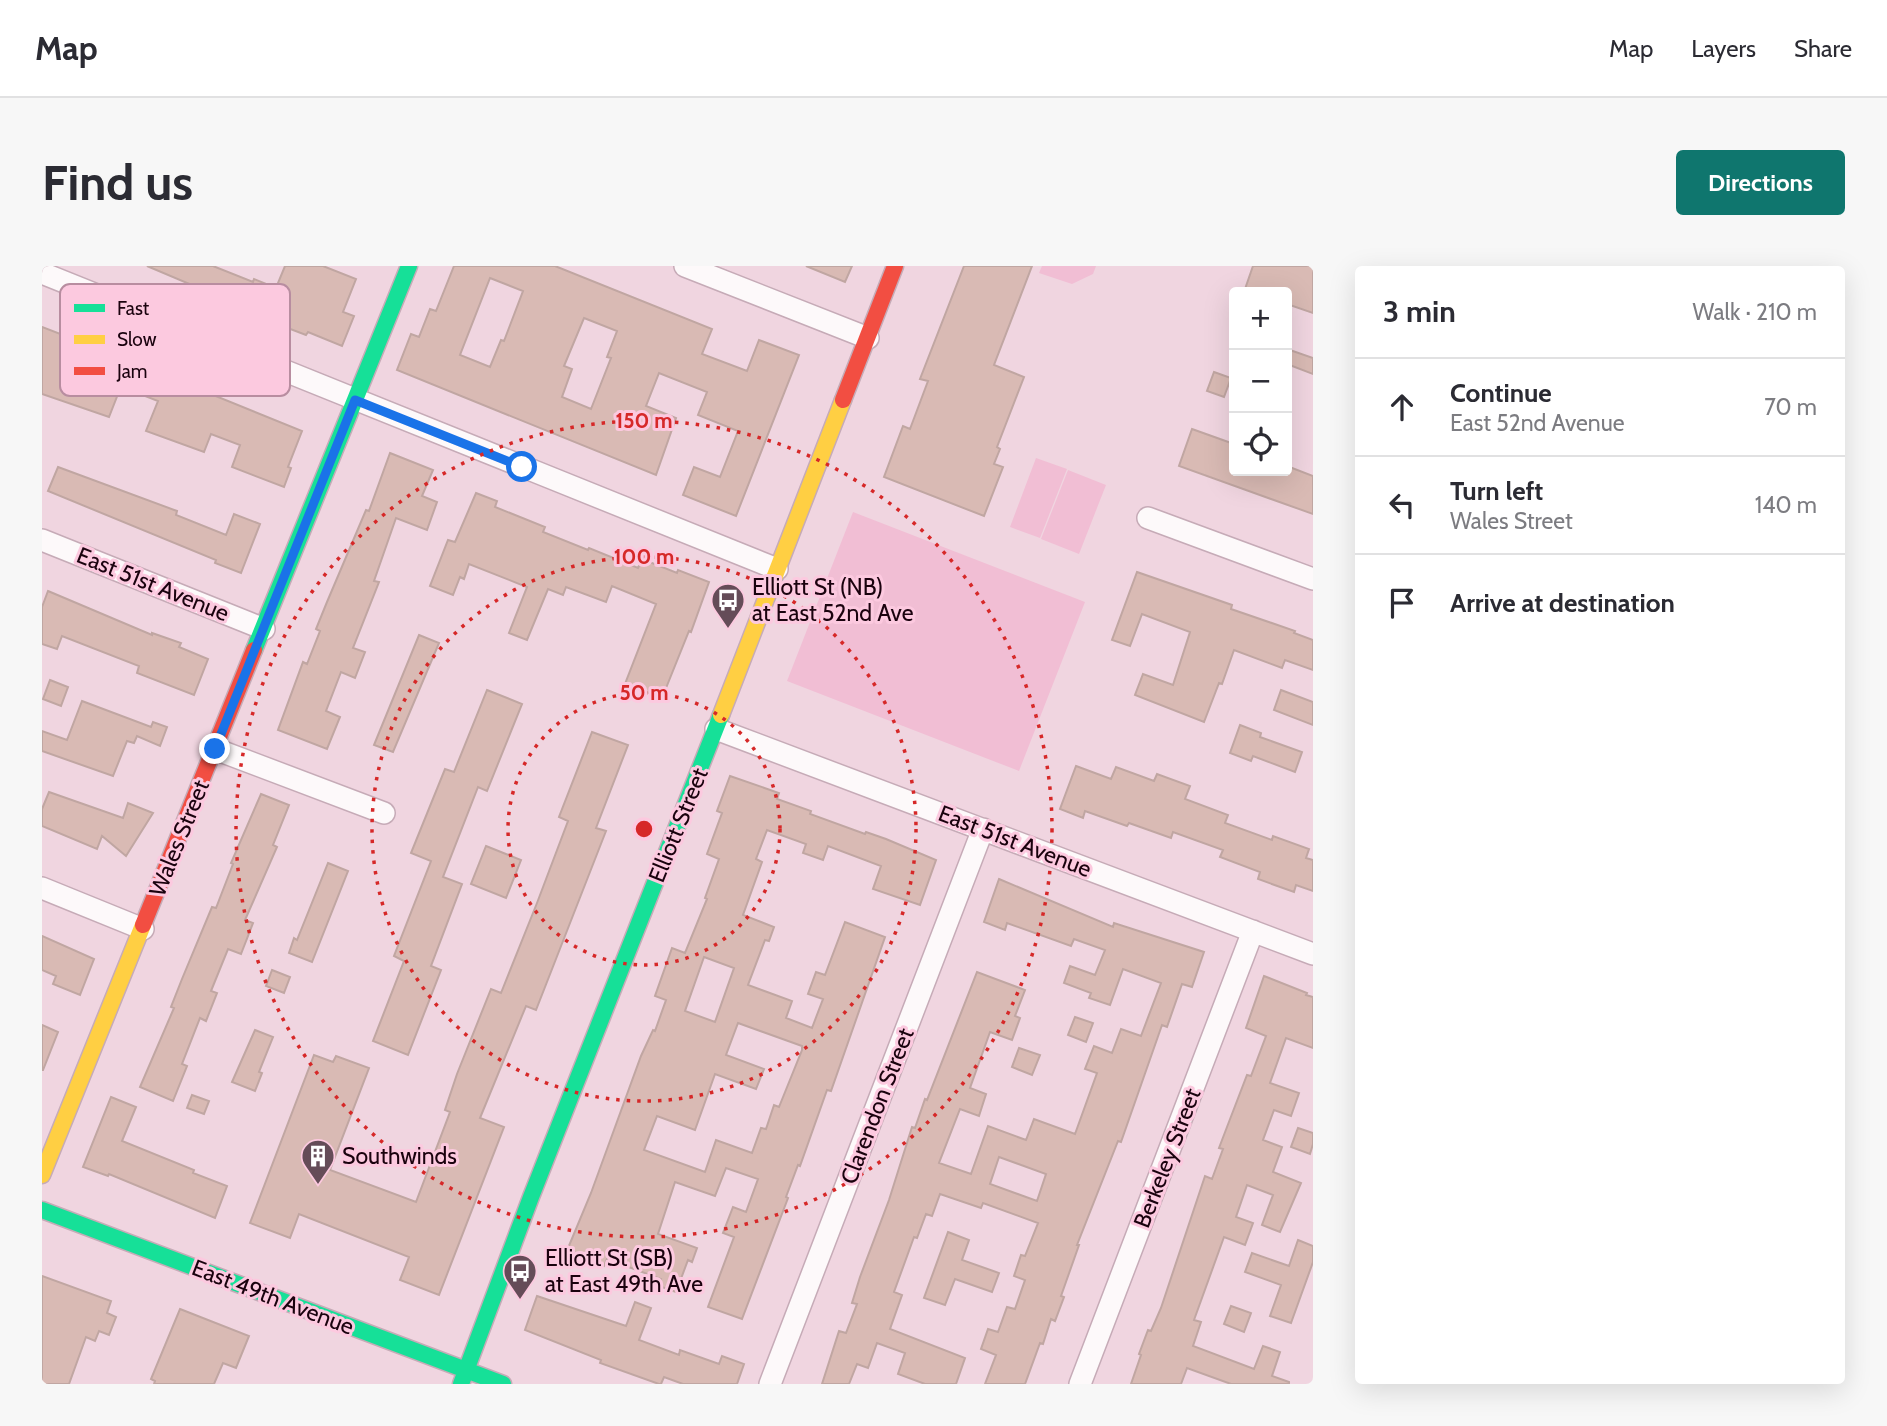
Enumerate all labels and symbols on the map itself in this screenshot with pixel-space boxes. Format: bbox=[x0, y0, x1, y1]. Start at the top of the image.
legend bbox=[60, 284, 290, 396]
text: Fast bbox=[117, 297, 150, 320]
text: Slow bbox=[117, 328, 157, 351]
text: Jam bbox=[116, 360, 147, 383]
text: 150 m bbox=[616, 408, 672, 433]
route start bbox=[506, 451, 537, 482]
street label: East 51st Avenue bbox=[73, 541, 233, 627]
text: 100 m bbox=[614, 544, 674, 569]
place label: Elliott St (NB) at East 52nd Ave bbox=[752, 573, 914, 627]
bus stop icon: Elliott St (NB) at East 52nd Ave bbox=[709, 581, 747, 630]
text: 50 m bbox=[619, 680, 669, 705]
route end bbox=[199, 733, 230, 764]
street label: Elliott Street bbox=[642, 764, 714, 886]
street label: Wales Street bbox=[143, 776, 215, 900]
street label: East 51st Avenue bbox=[935, 799, 1096, 883]
centre of rings bbox=[632, 817, 656, 841]
street label: Clarendon Street bbox=[834, 1024, 920, 1188]
street label: Berkeley Street bbox=[1128, 1084, 1207, 1232]
building icon: Southwinds bbox=[299, 1137, 337, 1186]
place label: Southwinds bbox=[342, 1142, 457, 1170]
place label: Elliott St (SB) at East 49th Ave bbox=[545, 1244, 703, 1298]
bus stop icon: Elliott St (SB) at East 49th Ave bbox=[501, 1252, 539, 1301]
street label: East 49th Avenue bbox=[188, 1253, 358, 1341]

